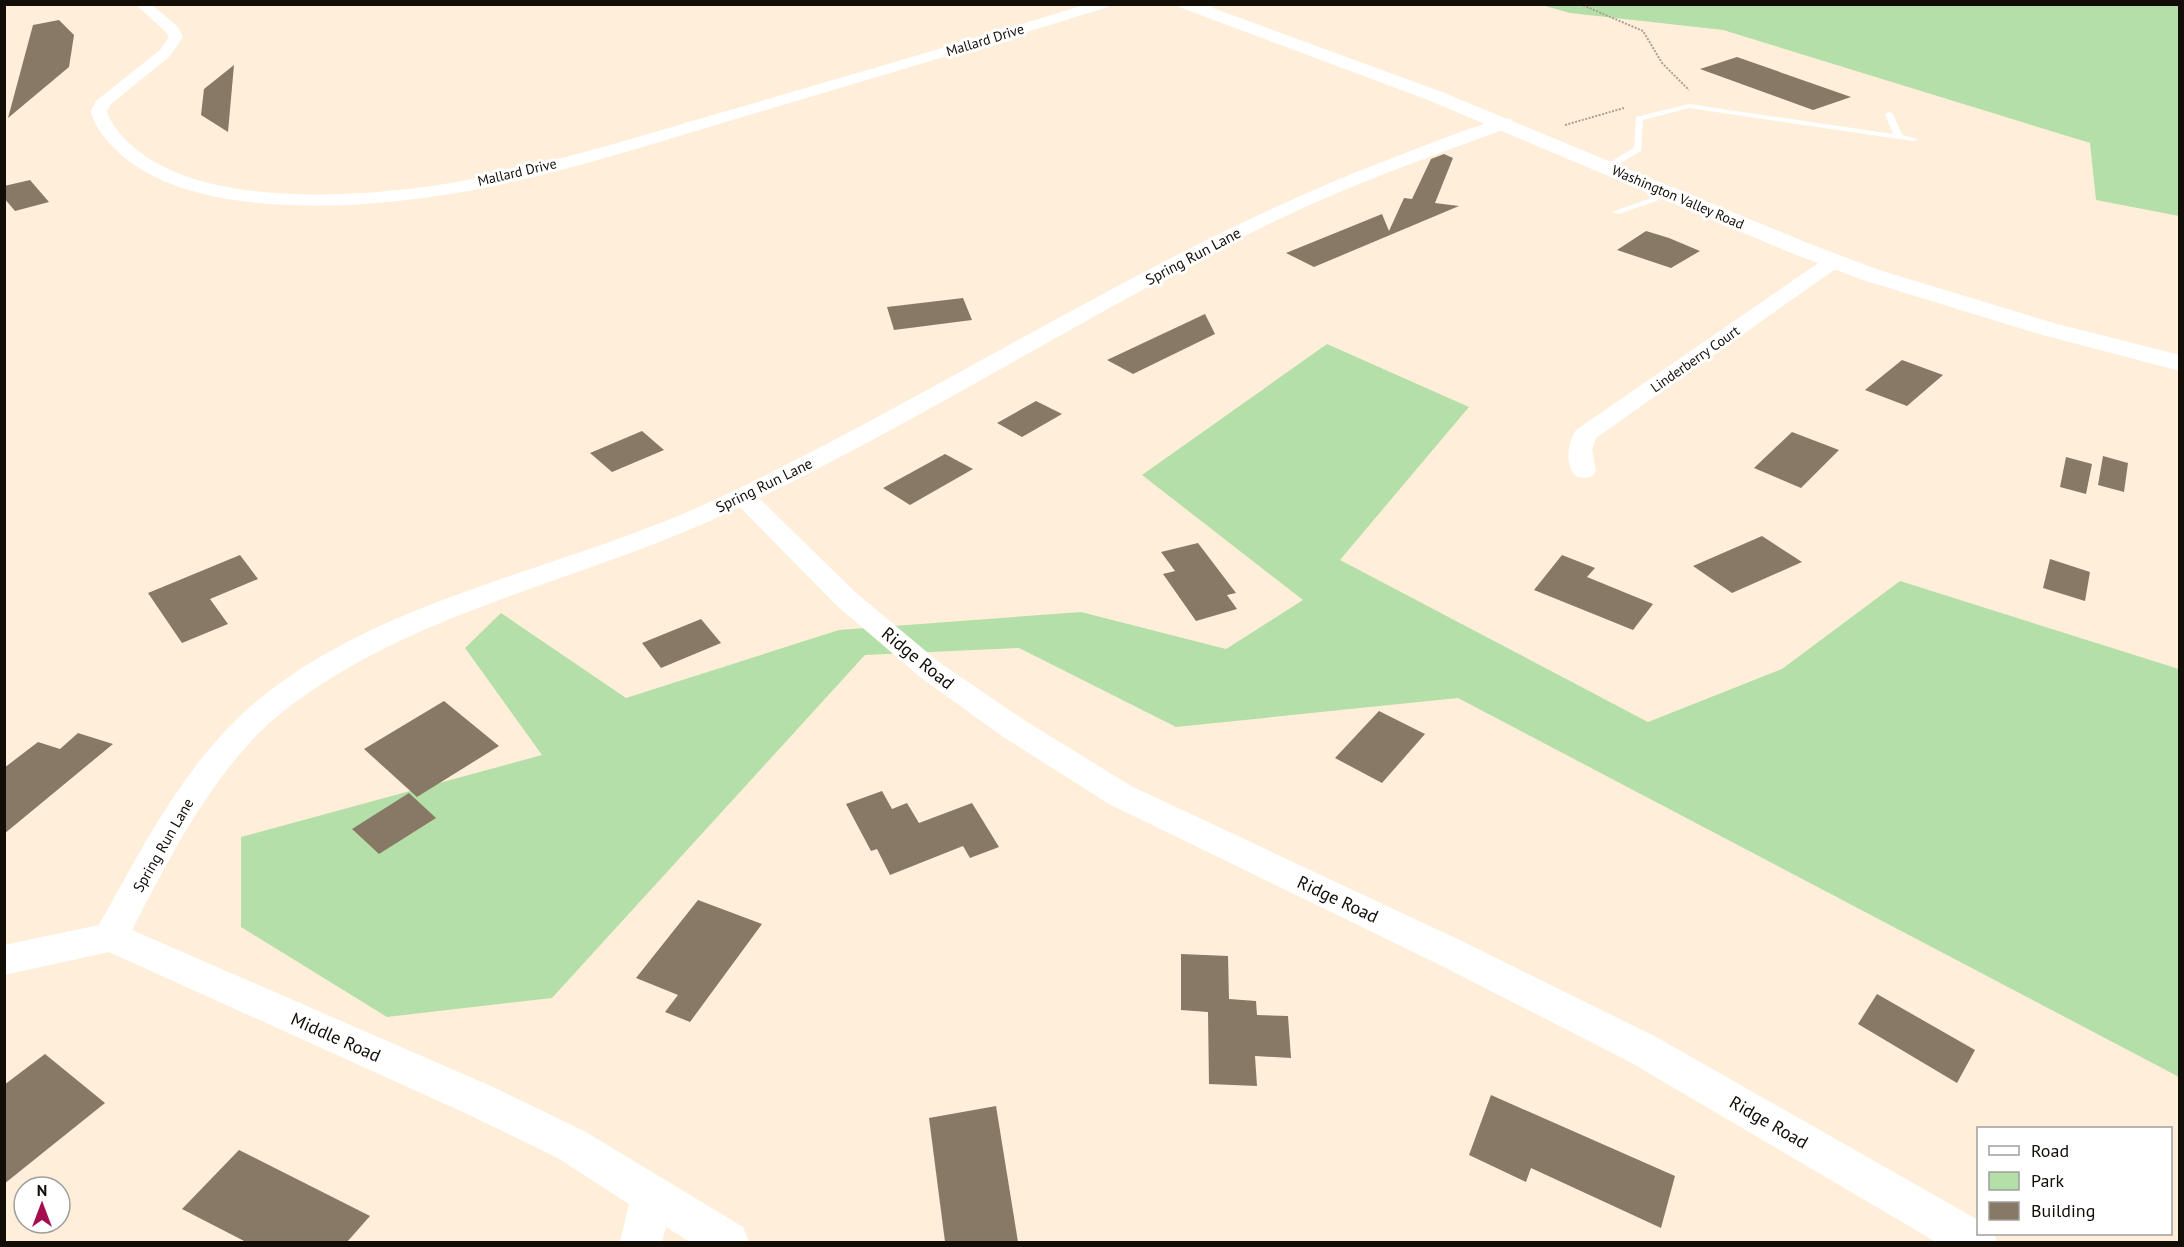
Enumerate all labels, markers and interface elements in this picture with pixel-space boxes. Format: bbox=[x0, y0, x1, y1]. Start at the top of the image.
street label: Mallard Drive bbox=[944, 20, 1026, 60]
street label: Mallard Drive bbox=[476, 154, 558, 190]
street label: Washington Valley Road bbox=[1609, 161, 1747, 233]
street label: Spring Run Lane bbox=[1142, 223, 1244, 289]
street label: Linderberry Court bbox=[1647, 322, 1743, 396]
street label: Spring Run Lane bbox=[713, 453, 815, 517]
street label: Ridge Road bbox=[877, 622, 959, 694]
street label: Spring Run Lane bbox=[128, 795, 198, 895]
street label: Ridge Road bbox=[1294, 870, 1382, 928]
street label: Middle Road bbox=[288, 1007, 384, 1067]
street label: Ridge Road bbox=[1726, 1090, 1812, 1154]
legend bbox=[1977, 1127, 2172, 1235]
text: Road bbox=[2031, 1139, 2069, 1162]
text: Park bbox=[2031, 1169, 2064, 1192]
north arrow bbox=[12, 1175, 72, 1235]
text: N bbox=[37, 1180, 47, 1200]
text: Building bbox=[2031, 1199, 2095, 1222]

